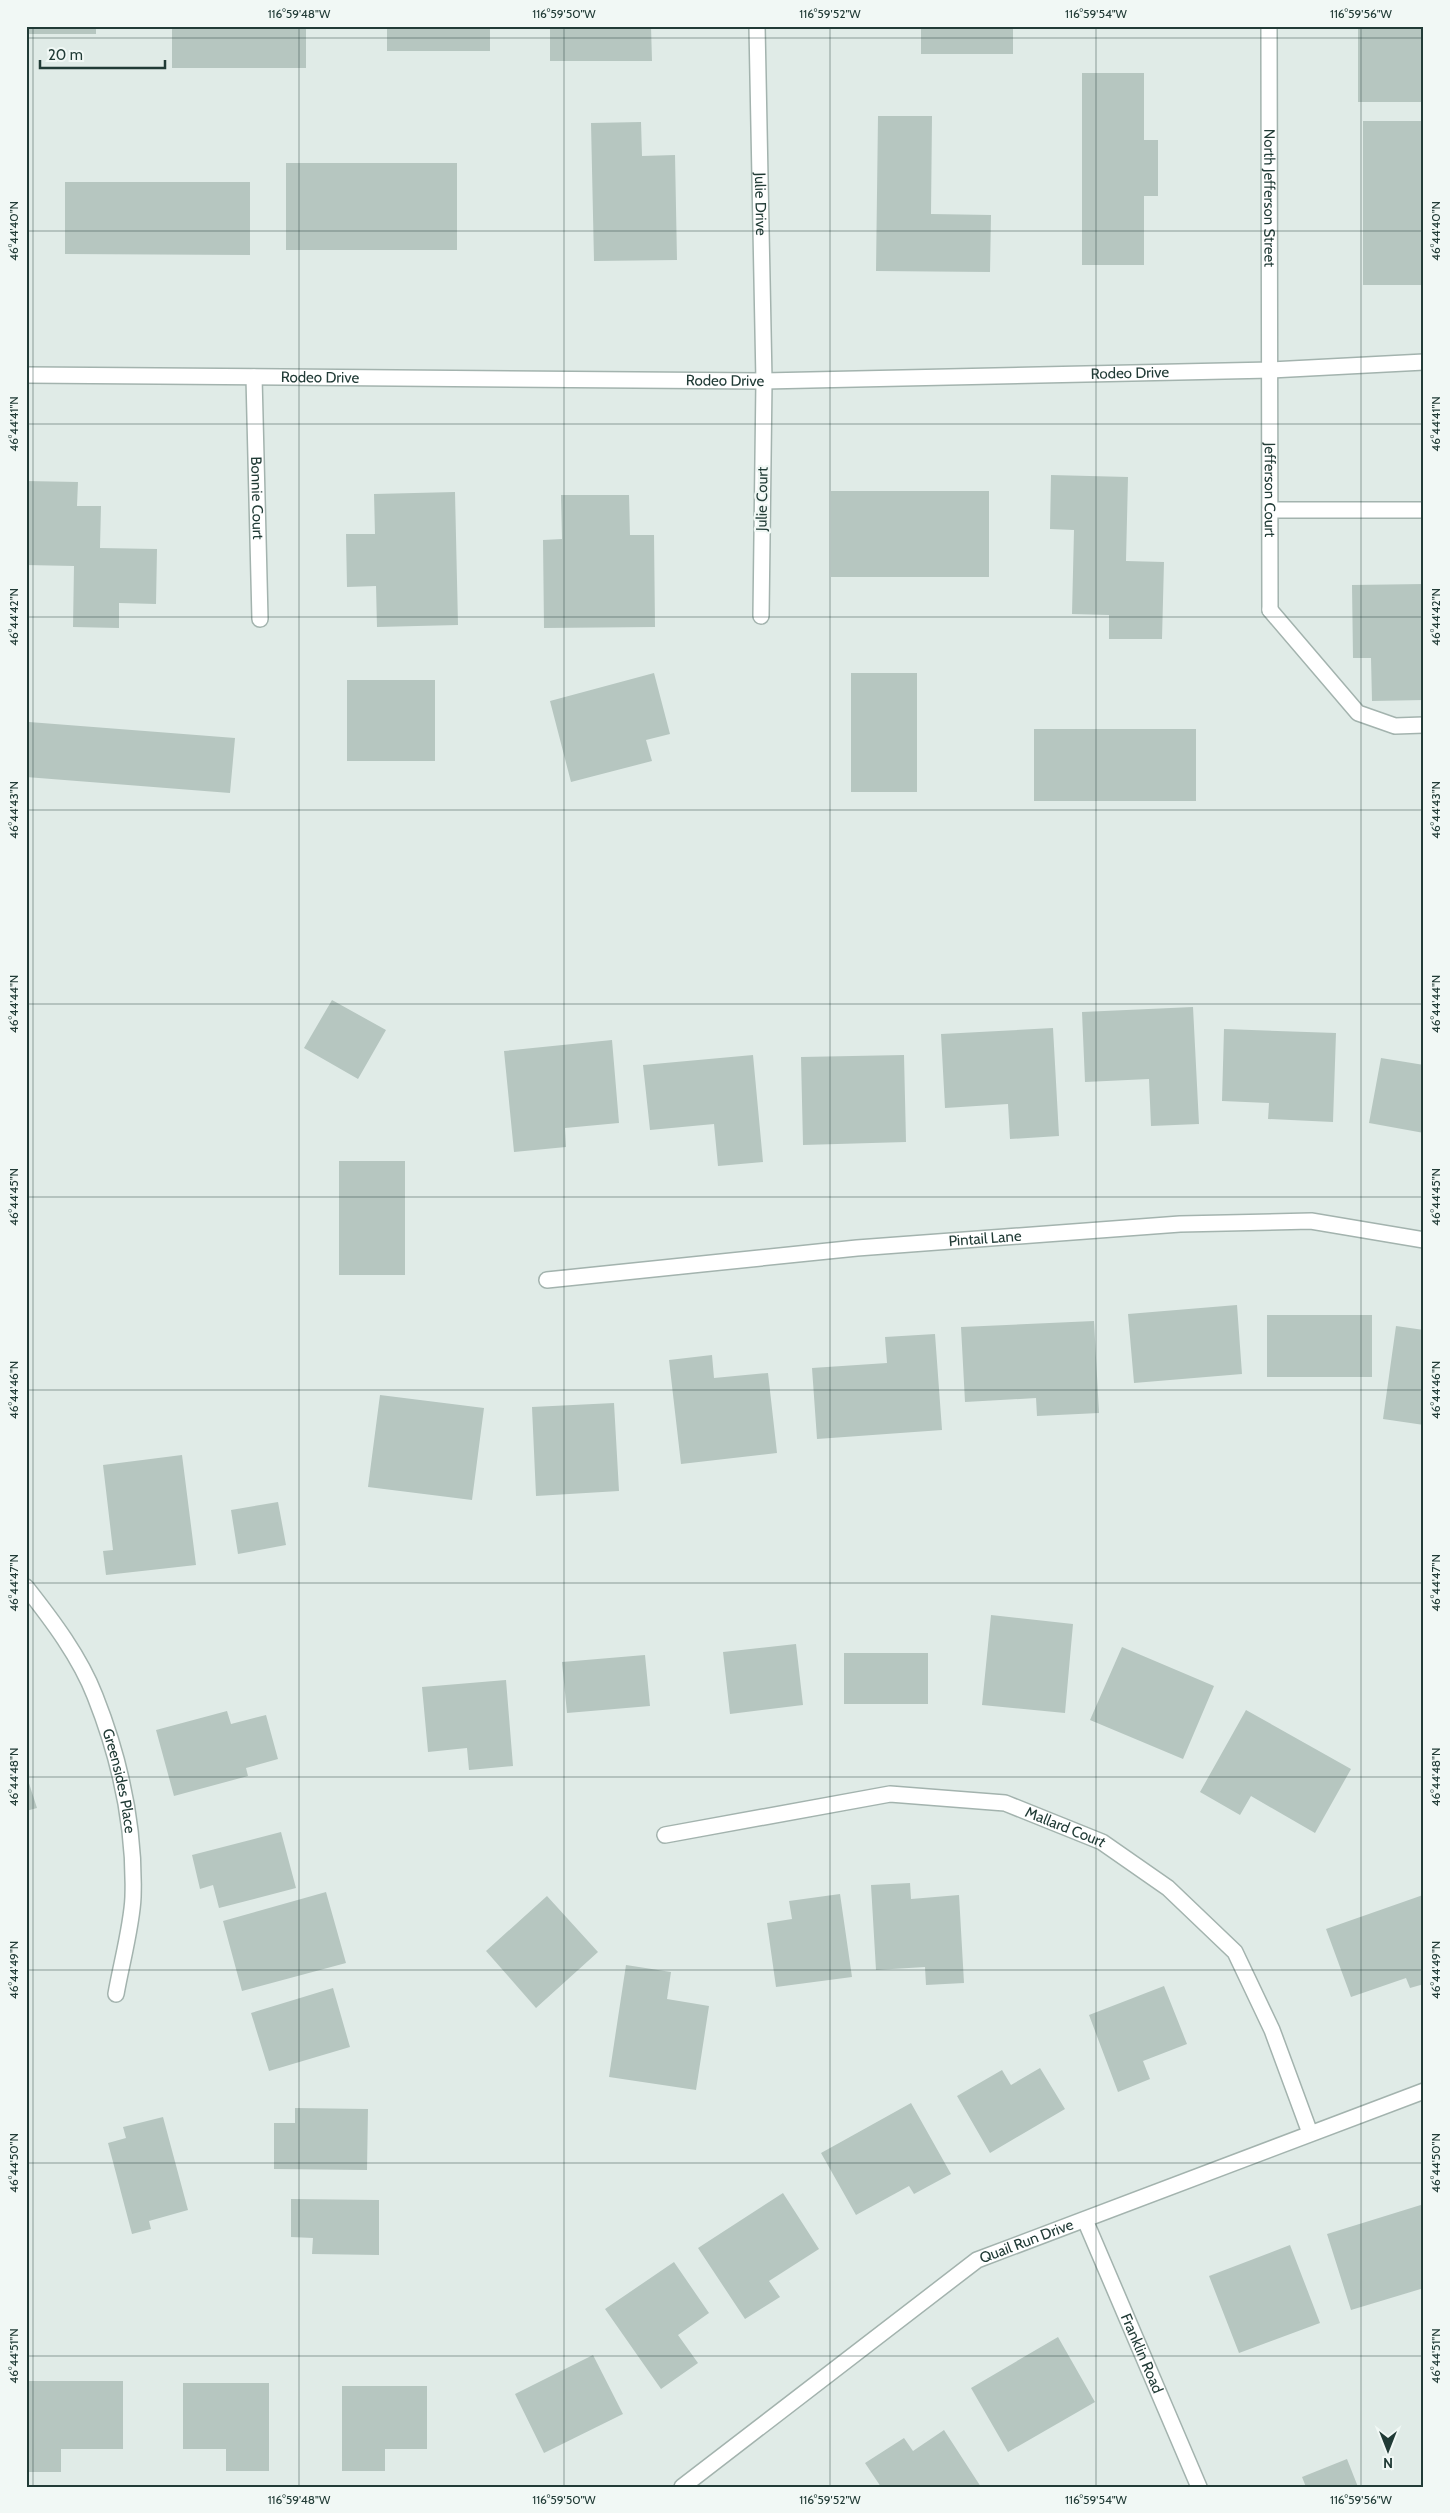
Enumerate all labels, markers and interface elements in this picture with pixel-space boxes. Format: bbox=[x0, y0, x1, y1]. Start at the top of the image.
text: 116°59'48"W bbox=[268, 6, 331, 21]
text: 116°59'50"W bbox=[532, 6, 596, 21]
text: 116°59'52"W bbox=[799, 6, 861, 21]
text: 116°59'54"W bbox=[1065, 6, 1128, 21]
text: 116°59'56"W bbox=[1330, 6, 1393, 21]
scale bar bbox=[40, 38, 165, 70]
text: 20 m bbox=[48, 46, 83, 64]
street label: North Jefferson Street bbox=[1260, 129, 1278, 267]
street label: Julie Drive bbox=[751, 171, 770, 236]
text: 46°44'40"N bbox=[6, 201, 21, 261]
text: 46°44'40"N bbox=[1428, 201, 1443, 261]
street label: Rodeo Drive bbox=[1091, 363, 1170, 383]
street label: Rodeo Drive bbox=[281, 368, 360, 387]
street label: Rodeo Drive bbox=[686, 371, 765, 390]
text: 46°44'41"N bbox=[6, 396, 21, 452]
text: 46°44'41"N bbox=[1428, 396, 1443, 452]
street label: Jefferson Court bbox=[1261, 442, 1279, 537]
street label: Bonnie Court bbox=[247, 456, 267, 540]
street label: Julie Court bbox=[752, 467, 772, 532]
text: 46°44'42"N bbox=[6, 588, 21, 646]
text: 46°44'42"N bbox=[1428, 588, 1443, 646]
text: 46°44'43"N bbox=[6, 781, 21, 839]
text: 46°44'43"N bbox=[1428, 781, 1443, 839]
text: 46°44'44"N bbox=[6, 975, 21, 1033]
text: 46°44'44"N bbox=[1428, 975, 1443, 1033]
text: 46°44'45"N bbox=[6, 1168, 21, 1226]
text: 46°44'45"N bbox=[1428, 1168, 1443, 1226]
street label: Pintail Lane bbox=[948, 1227, 1022, 1250]
text: 46°44'46"N bbox=[6, 1361, 21, 1419]
text: 46°44'46"N bbox=[1428, 1361, 1443, 1419]
text: 46°44'47"N bbox=[6, 1554, 21, 1612]
text: 46°44'47"N bbox=[1428, 1554, 1443, 1612]
street label: Greensides Place bbox=[98, 1726, 139, 1835]
text: 46°44'48"N bbox=[6, 1748, 21, 1806]
text: 46°44'48"N bbox=[1428, 1748, 1443, 1806]
street label: Mallard Court bbox=[1023, 1803, 1109, 1851]
text: 46°44'49"N bbox=[6, 1941, 21, 1999]
text: 46°44'49"N bbox=[1428, 1941, 1443, 1999]
text: 46°44'50"N bbox=[6, 2133, 21, 2193]
text: 46°44'50"N bbox=[1428, 2133, 1443, 2193]
street label: Quail Run Drive bbox=[977, 2215, 1076, 2267]
street label: Franklin Road bbox=[1117, 2311, 1167, 2396]
text: 46°44'51"N bbox=[6, 2328, 21, 2384]
text: 46°44'51"N bbox=[1428, 2328, 1443, 2384]
north arrow bbox=[1362, 2426, 1412, 2476]
text: N bbox=[1383, 2454, 1393, 2472]
text: 116°59'48"W bbox=[268, 2492, 331, 2507]
text: 116°59'50"W bbox=[532, 2492, 596, 2507]
text: 116°59'52"W bbox=[799, 2492, 861, 2507]
text: 116°59'54"W bbox=[1065, 2492, 1128, 2507]
text: 116°59'56"W bbox=[1330, 2492, 1393, 2507]

